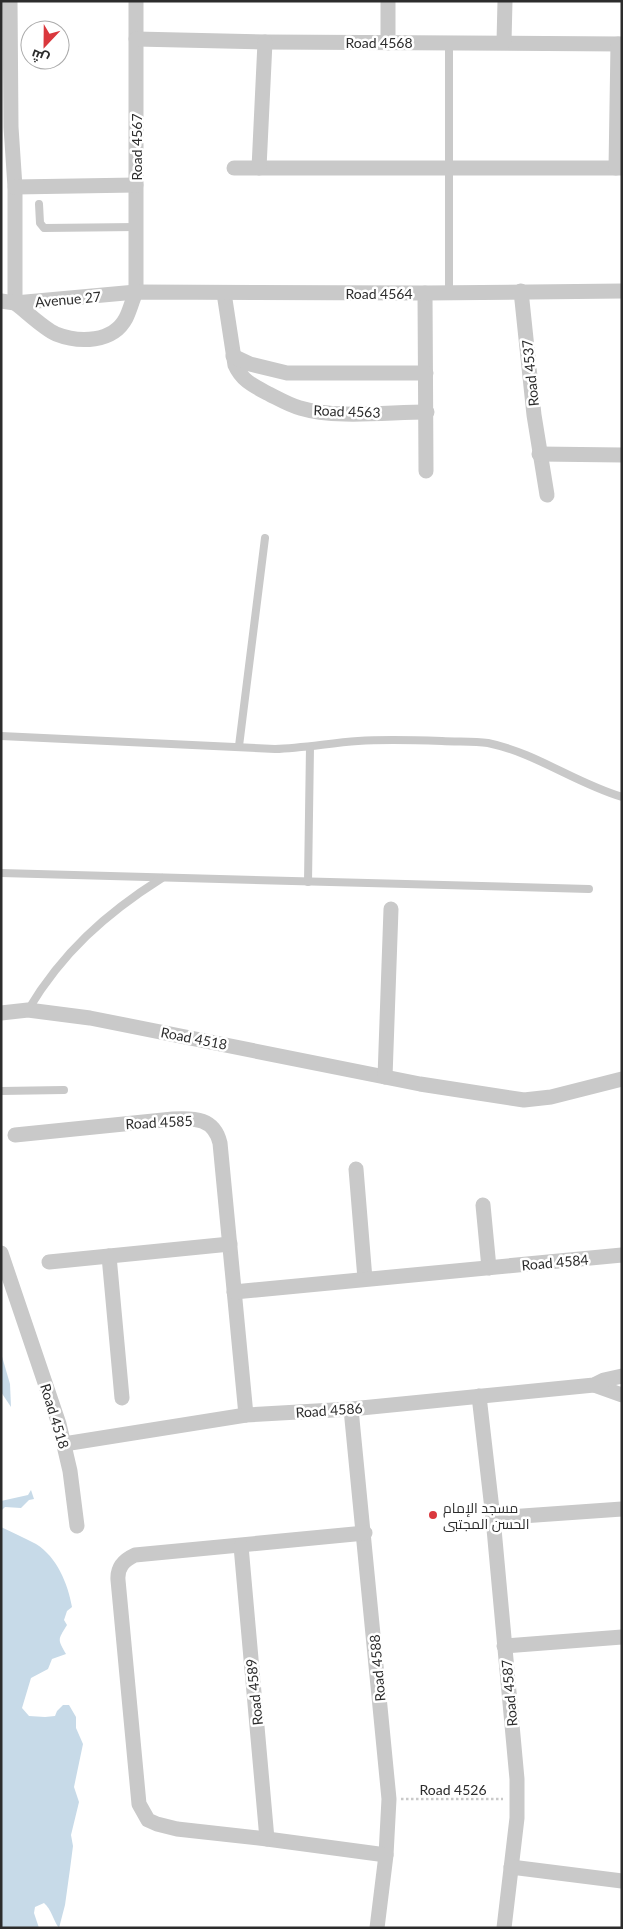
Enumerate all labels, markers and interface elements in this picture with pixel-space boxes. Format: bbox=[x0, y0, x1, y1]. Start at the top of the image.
north arrow bbox=[20, 20, 70, 70]
street label: Road 4568 bbox=[345, 34, 413, 51]
text: ش bbox=[28, 45, 52, 69]
street label: Road 4567 bbox=[128, 113, 145, 181]
street label: Road 4564 bbox=[345, 285, 413, 302]
street label: Avenue 27 bbox=[34, 288, 102, 310]
street label: Road 4537 bbox=[518, 339, 542, 407]
street label: Road 4563 bbox=[313, 401, 381, 421]
street label: Road 4518 bbox=[159, 1023, 229, 1053]
street label: Road 4585 bbox=[125, 1112, 193, 1132]
street label: Road 4584 bbox=[521, 1251, 589, 1273]
street label: Road 4518 bbox=[37, 1381, 73, 1451]
street label: Road 4586 bbox=[295, 1399, 363, 1421]
place label: مسجد الإمام الحسن المجتبى bbox=[443, 1499, 529, 1532]
marker: مسجد الإمام الحسن المجتبى bbox=[427, 1509, 439, 1521]
street label: Road 4588 bbox=[366, 1634, 388, 1702]
street label: Road 4589 bbox=[242, 1658, 266, 1726]
street label: Road 4587 bbox=[498, 1659, 520, 1727]
street label: Road 4526 bbox=[419, 1781, 487, 1798]

